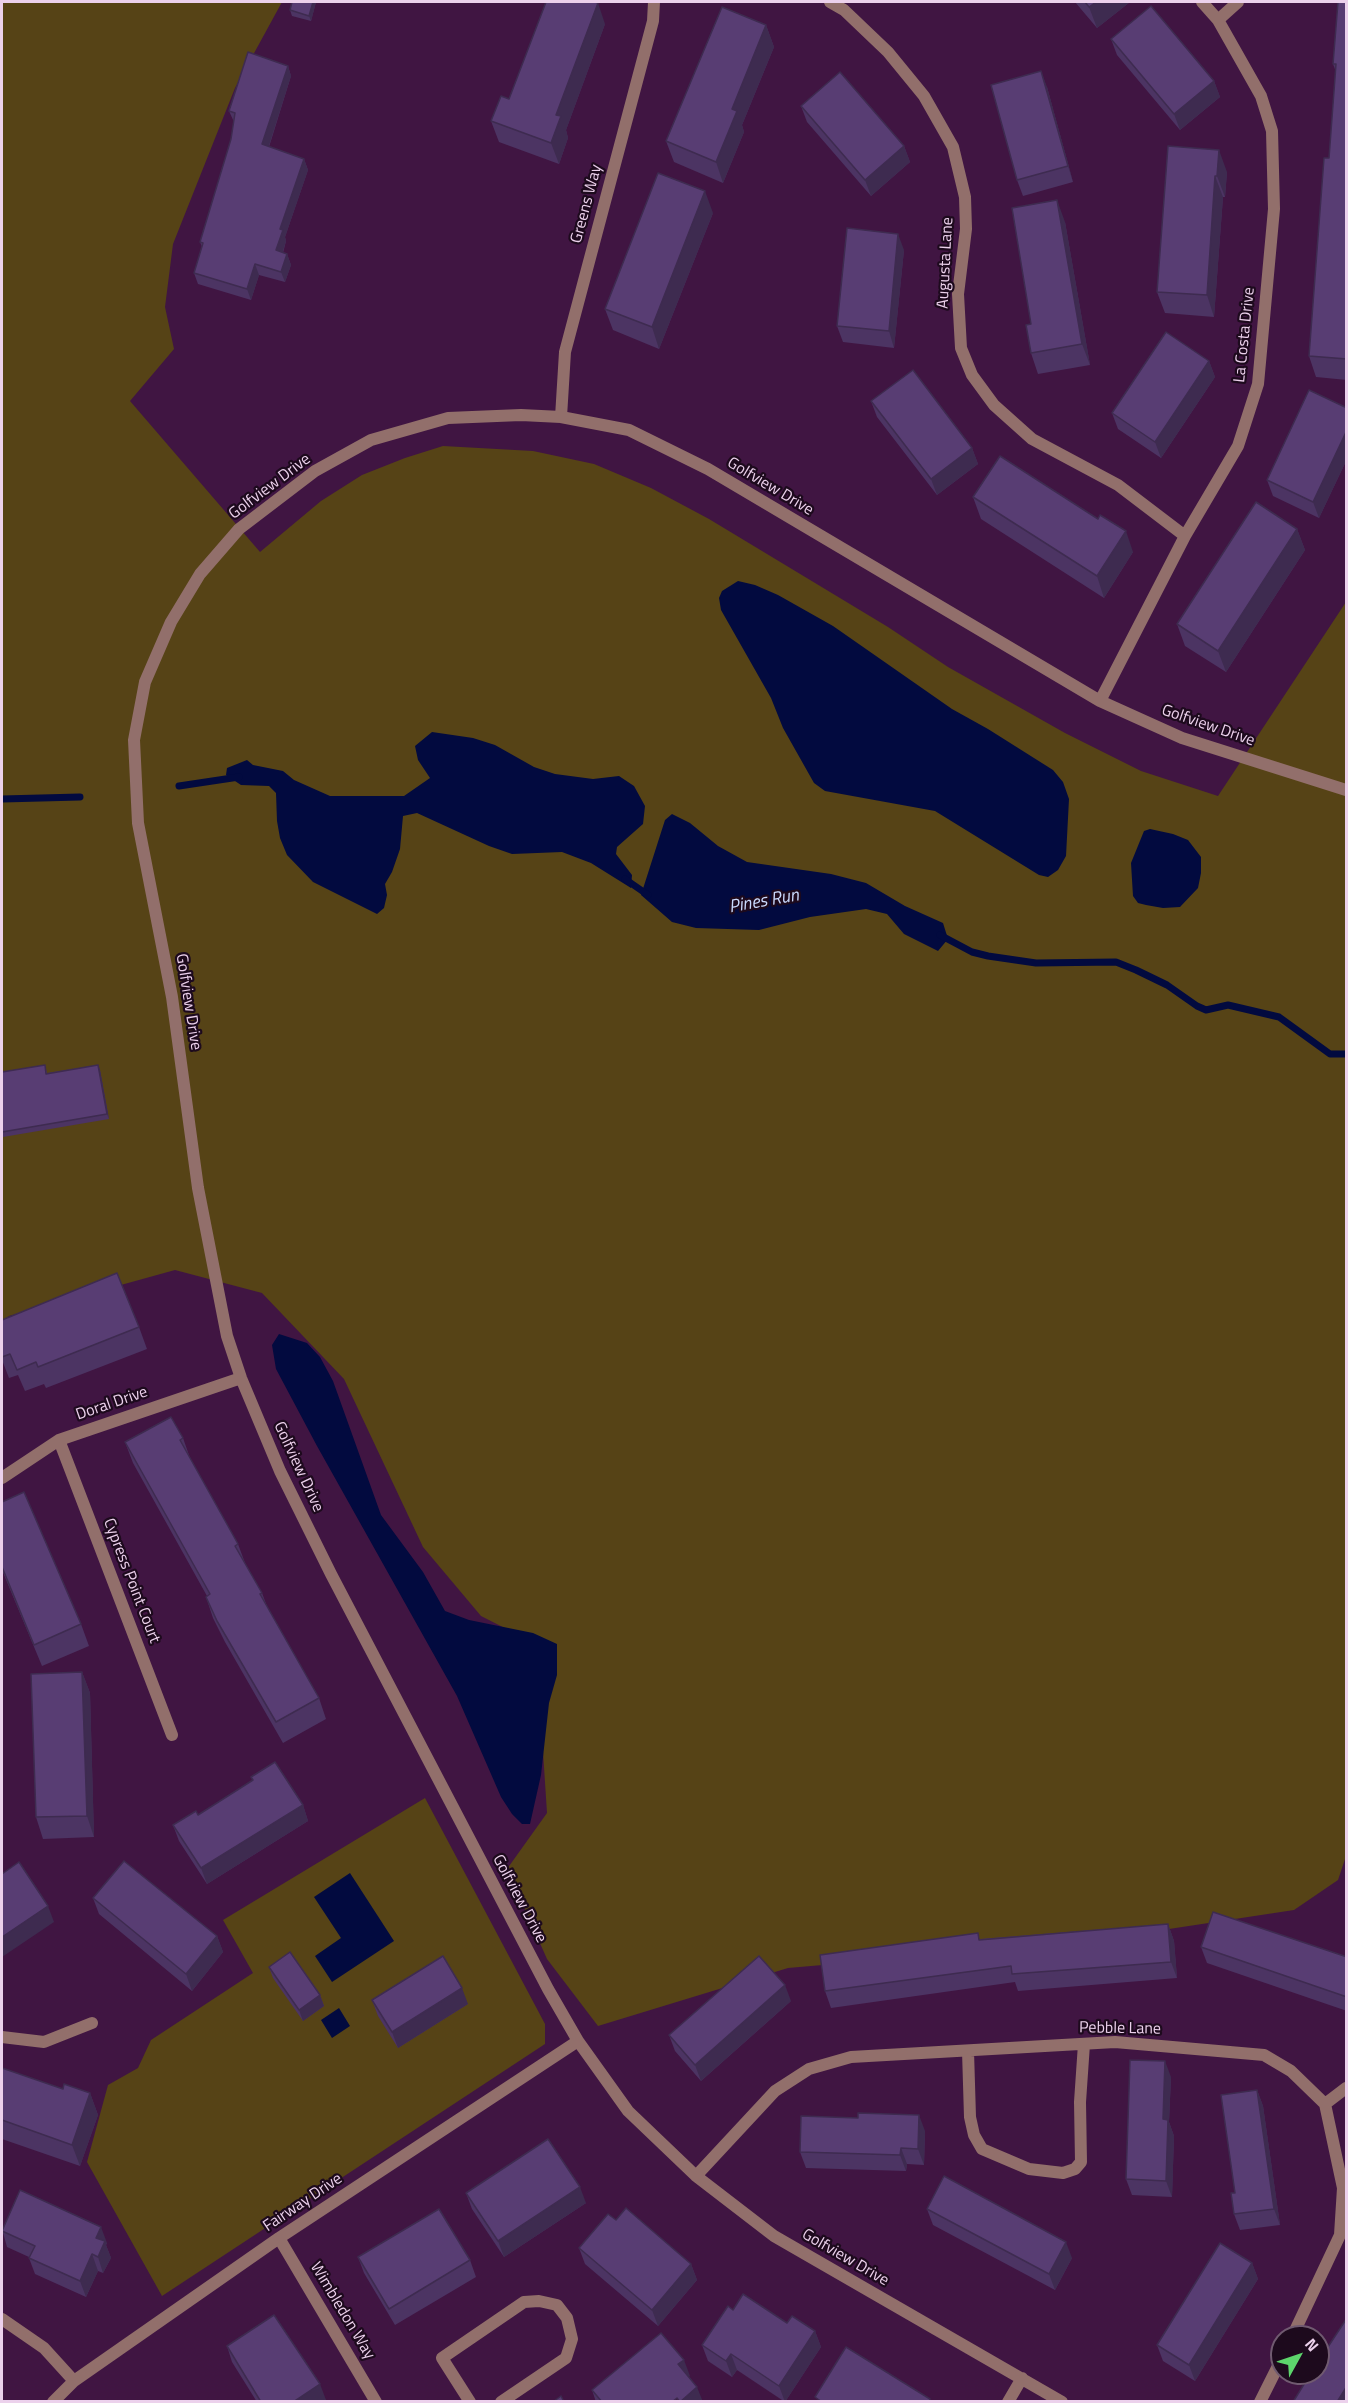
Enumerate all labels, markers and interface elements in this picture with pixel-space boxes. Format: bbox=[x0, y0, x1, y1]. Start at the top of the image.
street label: Greens Way bbox=[567, 163, 607, 245]
street label: Augusta Lane bbox=[934, 217, 958, 309]
street label: La Costa Drive bbox=[1230, 286, 1260, 384]
street label: Golfview Drive bbox=[225, 450, 315, 524]
street label: Golfview Drive bbox=[723, 454, 817, 520]
street label: Golfview Drive bbox=[1159, 701, 1257, 751]
water label: Pines Run bbox=[727, 885, 801, 919]
street label: Golfview Drive bbox=[171, 952, 205, 1052]
street label: Doral Drive bbox=[74, 1383, 150, 1425]
street label: Golfview Drive bbox=[269, 1419, 327, 1515]
street label: Cypress Point Court bbox=[98, 1516, 164, 1646]
street label: Golfview Drive bbox=[488, 1852, 550, 1946]
street label: Pebble Lane bbox=[1079, 2019, 1161, 2039]
street label: Fairway Drive bbox=[260, 2170, 346, 2236]
street label: Golfview Drive bbox=[798, 2225, 892, 2291]
street label: Wimbledon Way bbox=[305, 2259, 379, 2363]
north arrow bbox=[1270, 2325, 1330, 2385]
text: N bbox=[1299, 2333, 1325, 2357]

